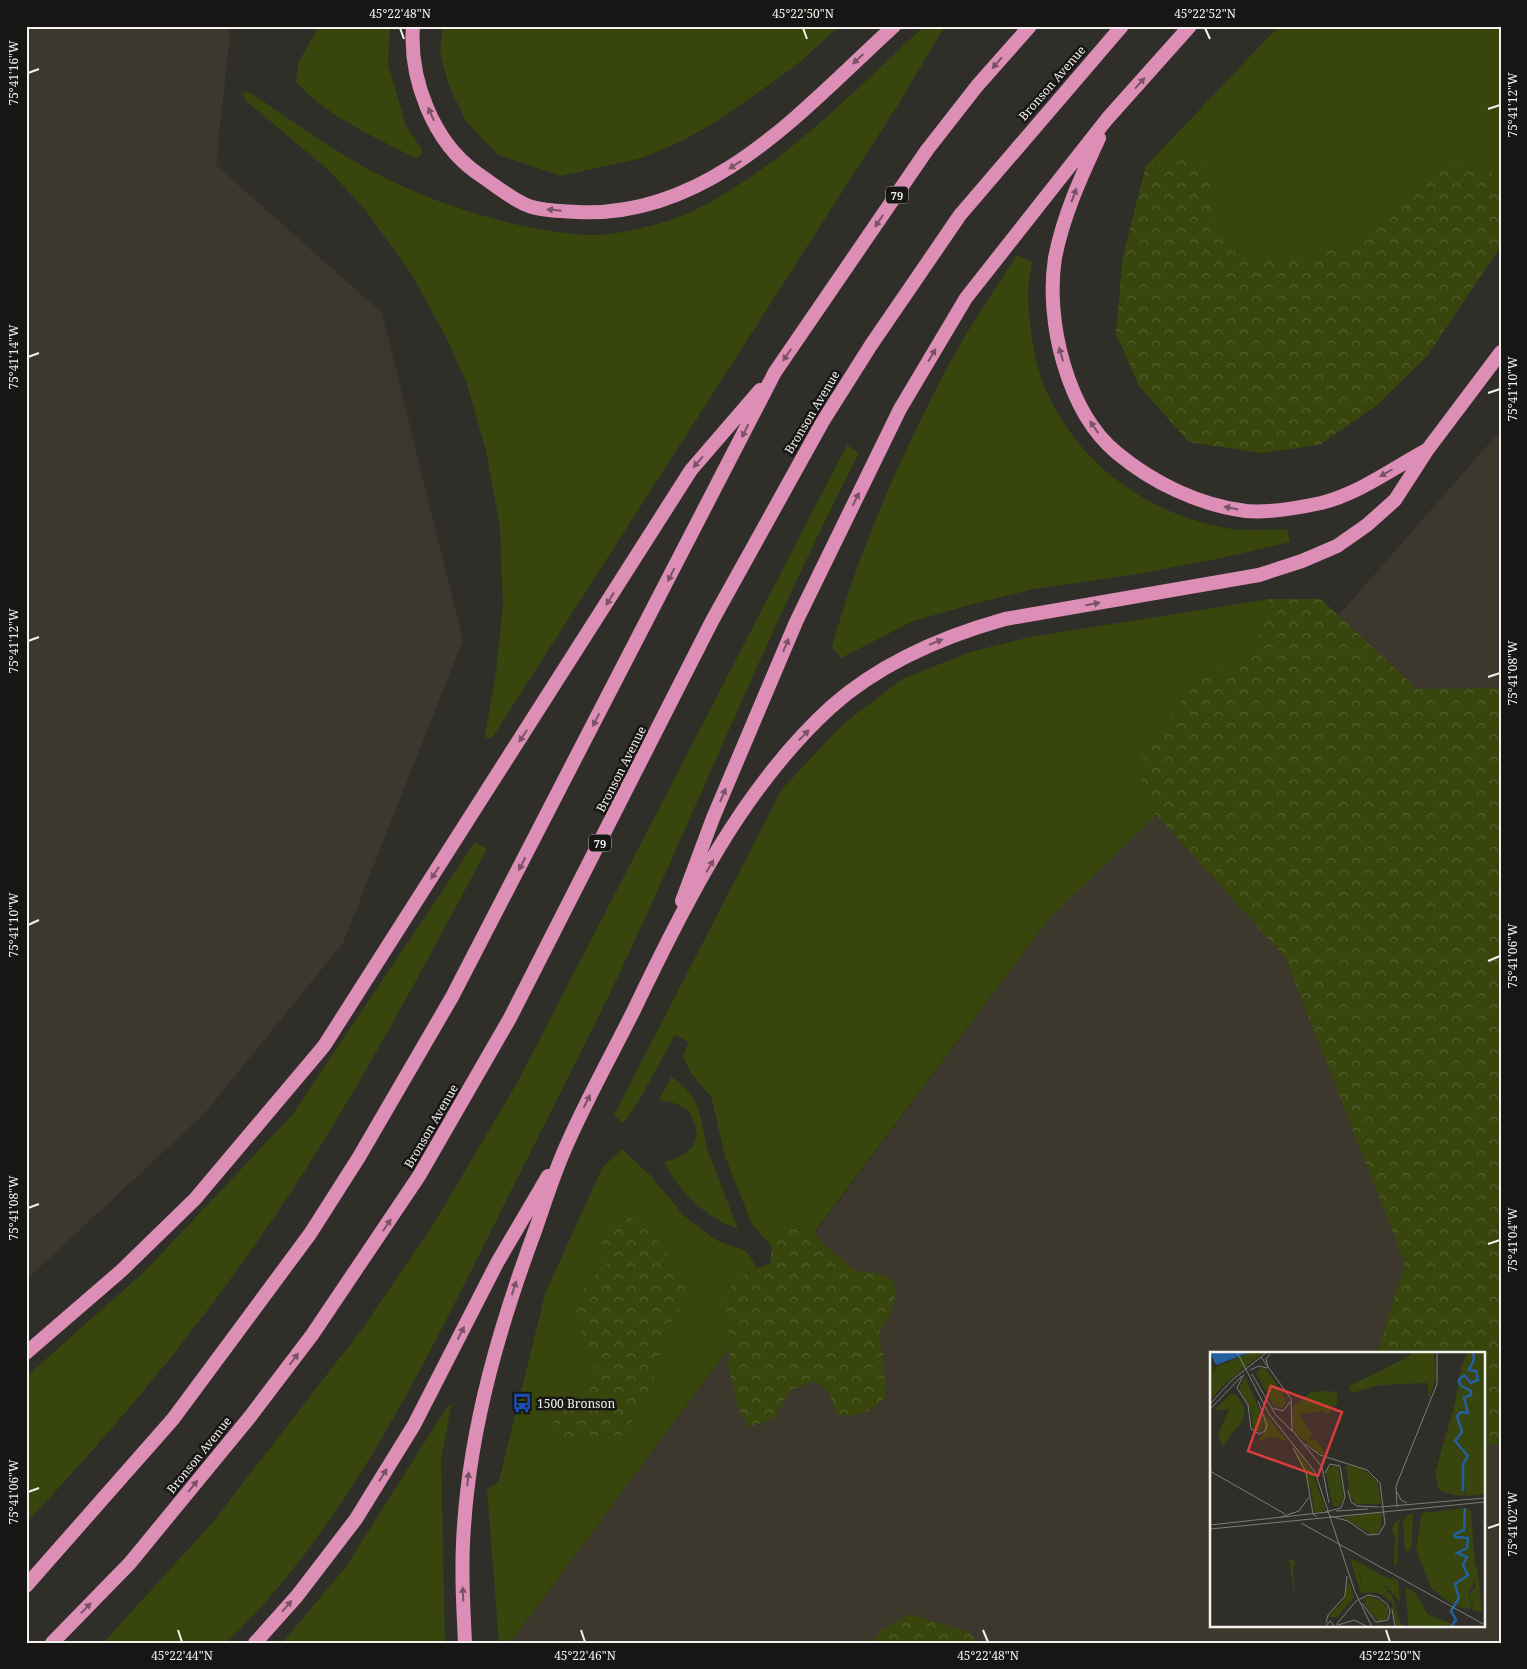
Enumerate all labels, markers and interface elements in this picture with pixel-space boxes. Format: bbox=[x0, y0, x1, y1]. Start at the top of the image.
text: 45°22'48"N bbox=[369, 5, 431, 22]
text: 45°22'50"N bbox=[772, 5, 834, 22]
text: 45°22'52"N bbox=[1174, 5, 1236, 22]
text: 75°41'16"W bbox=[5, 40, 22, 106]
street label: Bronson Avenue bbox=[1015, 42, 1089, 124]
one-way arrow bbox=[852, 53, 864, 65]
one-way arrow bbox=[992, 56, 1003, 69]
text: 75°41'12"W bbox=[1504, 72, 1521, 138]
one-way arrow bbox=[1134, 76, 1145, 89]
one-way arrow bbox=[426, 107, 434, 121]
one-way arrow bbox=[728, 160, 741, 169]
road number: 79 bbox=[886, 186, 908, 204]
one-way arrow bbox=[1071, 187, 1078, 202]
one-way arrow bbox=[545, 206, 561, 214]
one-way arrow bbox=[874, 214, 884, 228]
text: 75°41'14"W bbox=[5, 324, 22, 390]
one-way arrow bbox=[1057, 346, 1065, 361]
one-way arrow bbox=[782, 348, 792, 362]
one-way arrow bbox=[927, 348, 936, 362]
text: 75°41'10"W bbox=[1504, 356, 1521, 422]
street label: Bronson Avenue bbox=[780, 367, 844, 457]
one-way arrow bbox=[1089, 420, 1099, 434]
one-way arrow bbox=[741, 424, 749, 438]
one-way arrow bbox=[693, 456, 704, 468]
one-way arrow bbox=[1379, 468, 1392, 477]
one-way arrow bbox=[852, 492, 860, 506]
one-way arrow bbox=[1222, 503, 1238, 511]
one-way arrow bbox=[667, 568, 675, 583]
one-way arrow bbox=[606, 592, 615, 605]
one-way arrow bbox=[1086, 600, 1102, 608]
text: 75°41'12"W bbox=[5, 608, 22, 674]
one-way arrow bbox=[783, 638, 791, 653]
one-way arrow bbox=[929, 638, 944, 646]
text: 75°41'08"W bbox=[1504, 640, 1521, 706]
one-way arrow bbox=[592, 713, 600, 727]
street label: Bronson Avenue bbox=[592, 723, 650, 815]
one-way arrow bbox=[519, 729, 528, 743]
one-way arrow bbox=[798, 729, 810, 741]
one-way arrow bbox=[719, 787, 727, 802]
road number: 79 bbox=[589, 834, 611, 851]
one-way arrow bbox=[518, 857, 526, 872]
one-way arrow bbox=[705, 860, 714, 873]
one-way arrow bbox=[431, 866, 440, 879]
text: 75°41'10"W bbox=[5, 892, 22, 958]
text: 75°41'06"W bbox=[1504, 923, 1521, 989]
street label: Bronson Avenue bbox=[400, 1081, 462, 1171]
one-way arrow bbox=[583, 1094, 591, 1108]
text: 75°41'08"W bbox=[5, 1175, 22, 1241]
text: 75°41'04"W bbox=[1504, 1207, 1521, 1273]
one-way arrow bbox=[382, 1218, 392, 1232]
one-way arrow bbox=[511, 1280, 518, 1295]
one-way arrow bbox=[457, 1326, 465, 1340]
one-way arrow bbox=[289, 1352, 299, 1366]
inset map bbox=[1210, 1352, 1484, 1626]
bus stop icon: 1500 Bronson bbox=[511, 1392, 533, 1414]
place label: 1500 Bronson bbox=[537, 1395, 615, 1412]
street label: Bronson Avenue bbox=[163, 1413, 235, 1497]
text: 75°41'06"W bbox=[5, 1459, 22, 1525]
one-way arrow bbox=[378, 1469, 388, 1482]
one-way arrow bbox=[464, 1471, 472, 1487]
one-way arrow bbox=[188, 1480, 199, 1493]
text: 75°41'02"W bbox=[1504, 1491, 1521, 1557]
one-way arrow bbox=[458, 1586, 466, 1602]
one-way arrow bbox=[282, 1600, 293, 1613]
one-way arrow bbox=[80, 1602, 92, 1614]
text: 45°22'44"N bbox=[151, 1647, 213, 1664]
text: 45°22'46"N bbox=[554, 1647, 616, 1664]
text: 45°22'48"N bbox=[957, 1647, 1019, 1664]
text: 45°22'50"N bbox=[1359, 1647, 1421, 1664]

